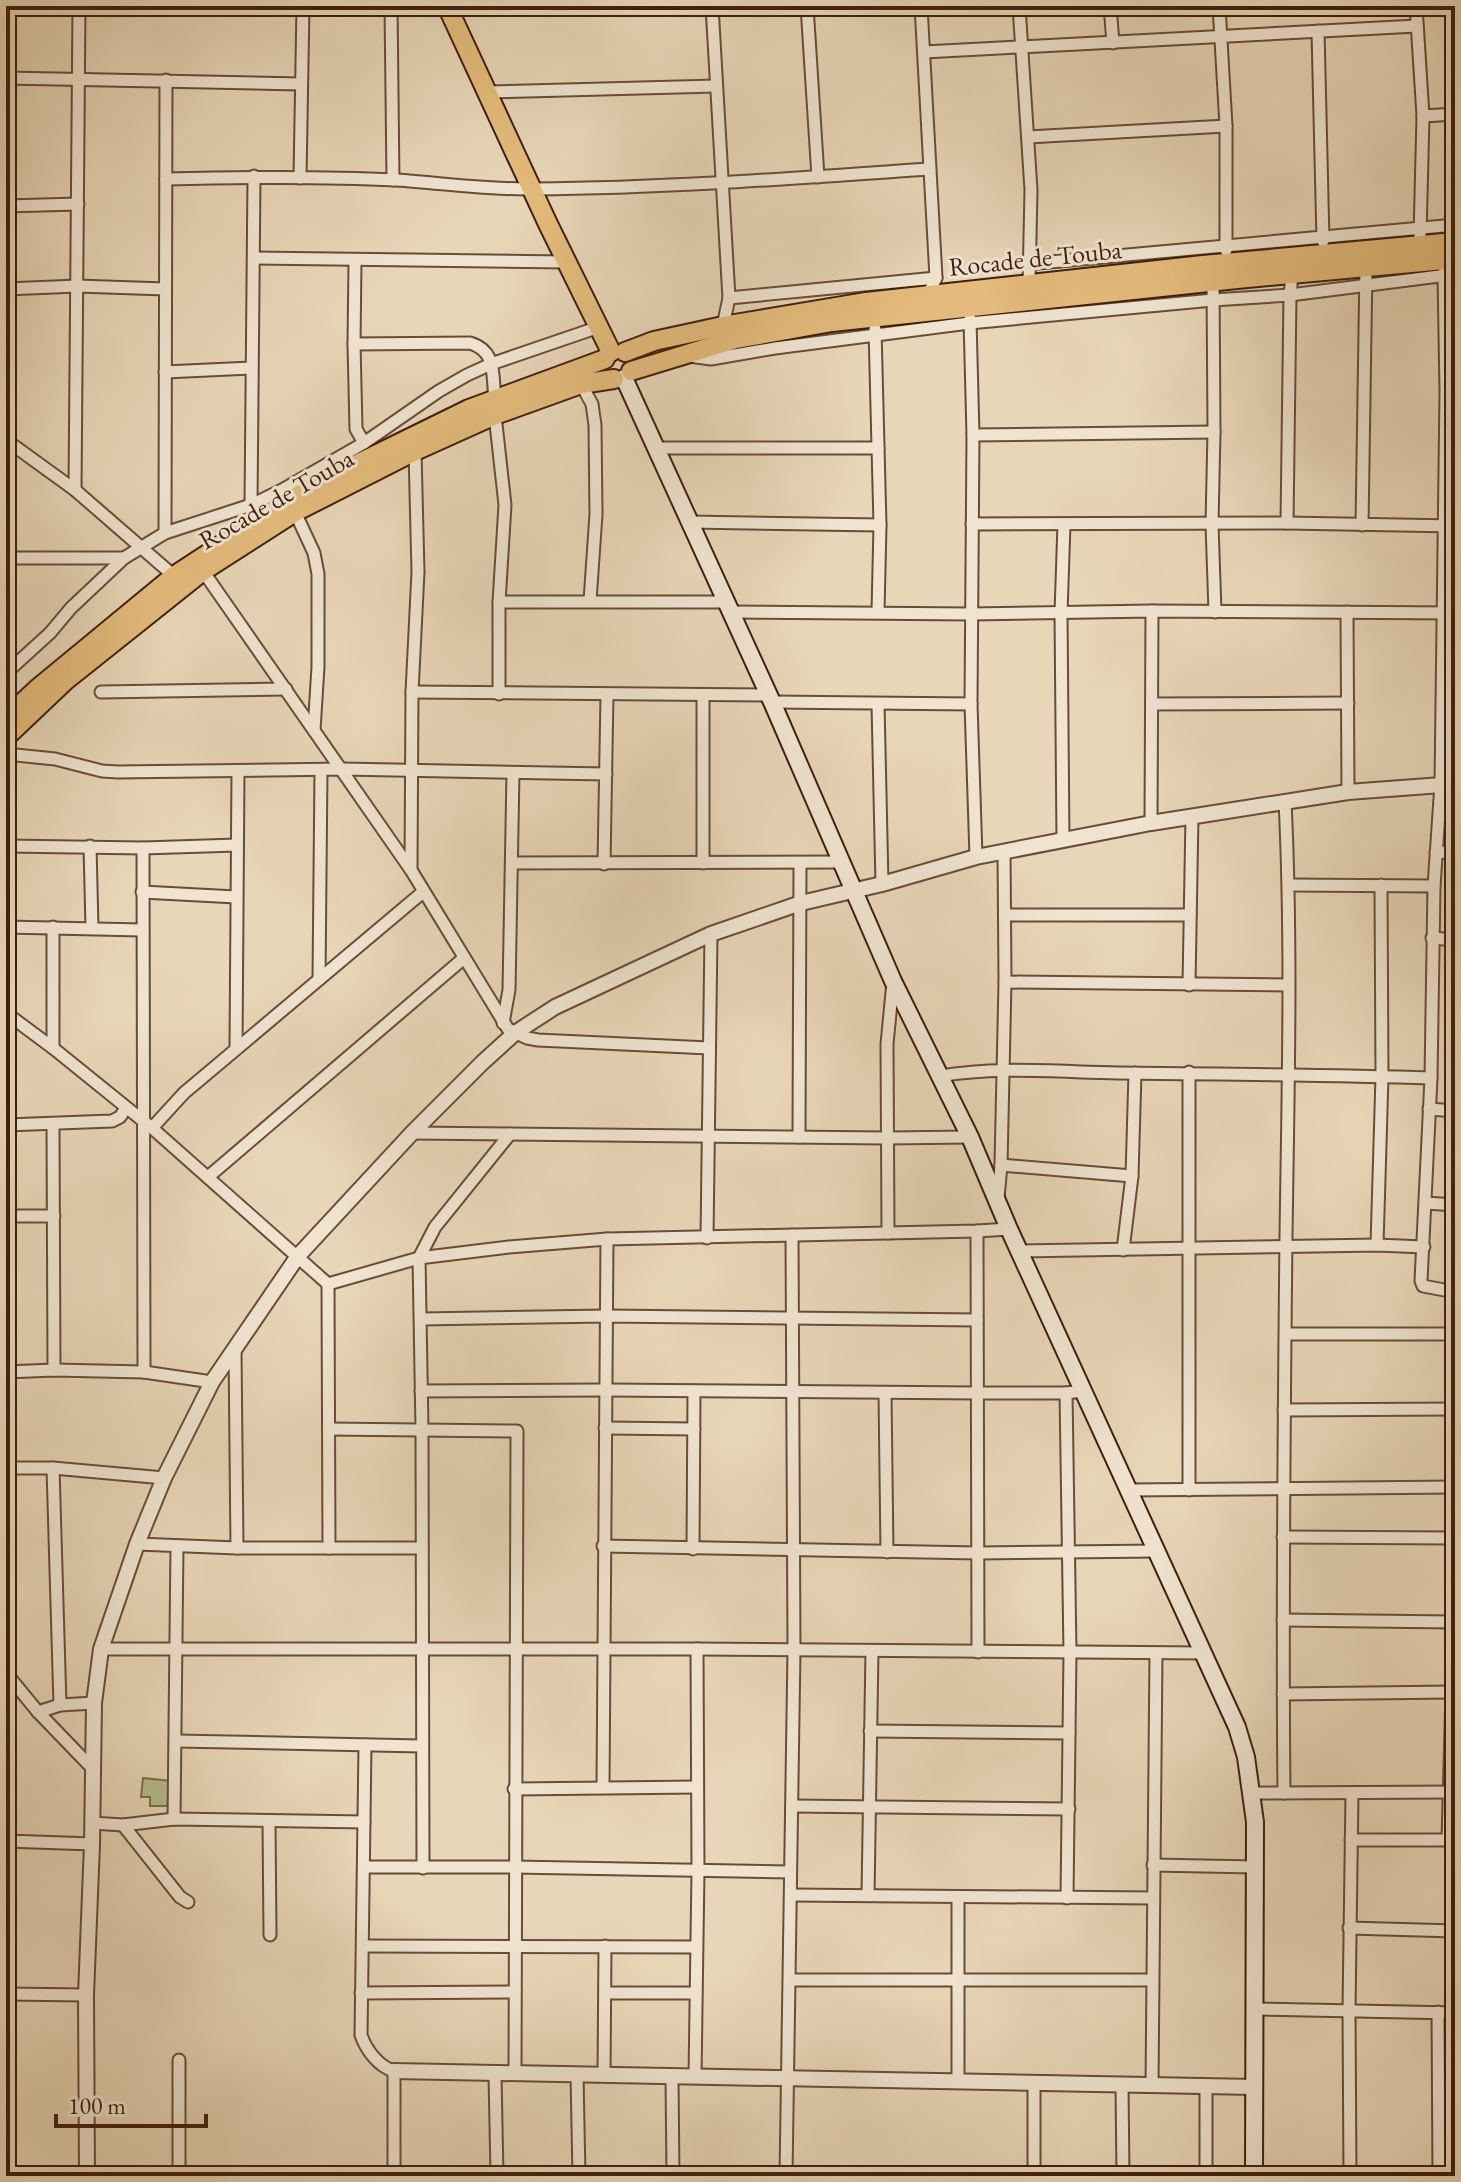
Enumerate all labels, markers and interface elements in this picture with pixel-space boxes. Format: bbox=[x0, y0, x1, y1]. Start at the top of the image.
street label: Rocade de Touba bbox=[947, 232, 1124, 284]
street label: Rocade de Touba bbox=[192, 441, 360, 557]
scale bar bbox=[56, 2078, 206, 2128]
text: 100 m bbox=[68, 2090, 126, 2121]

